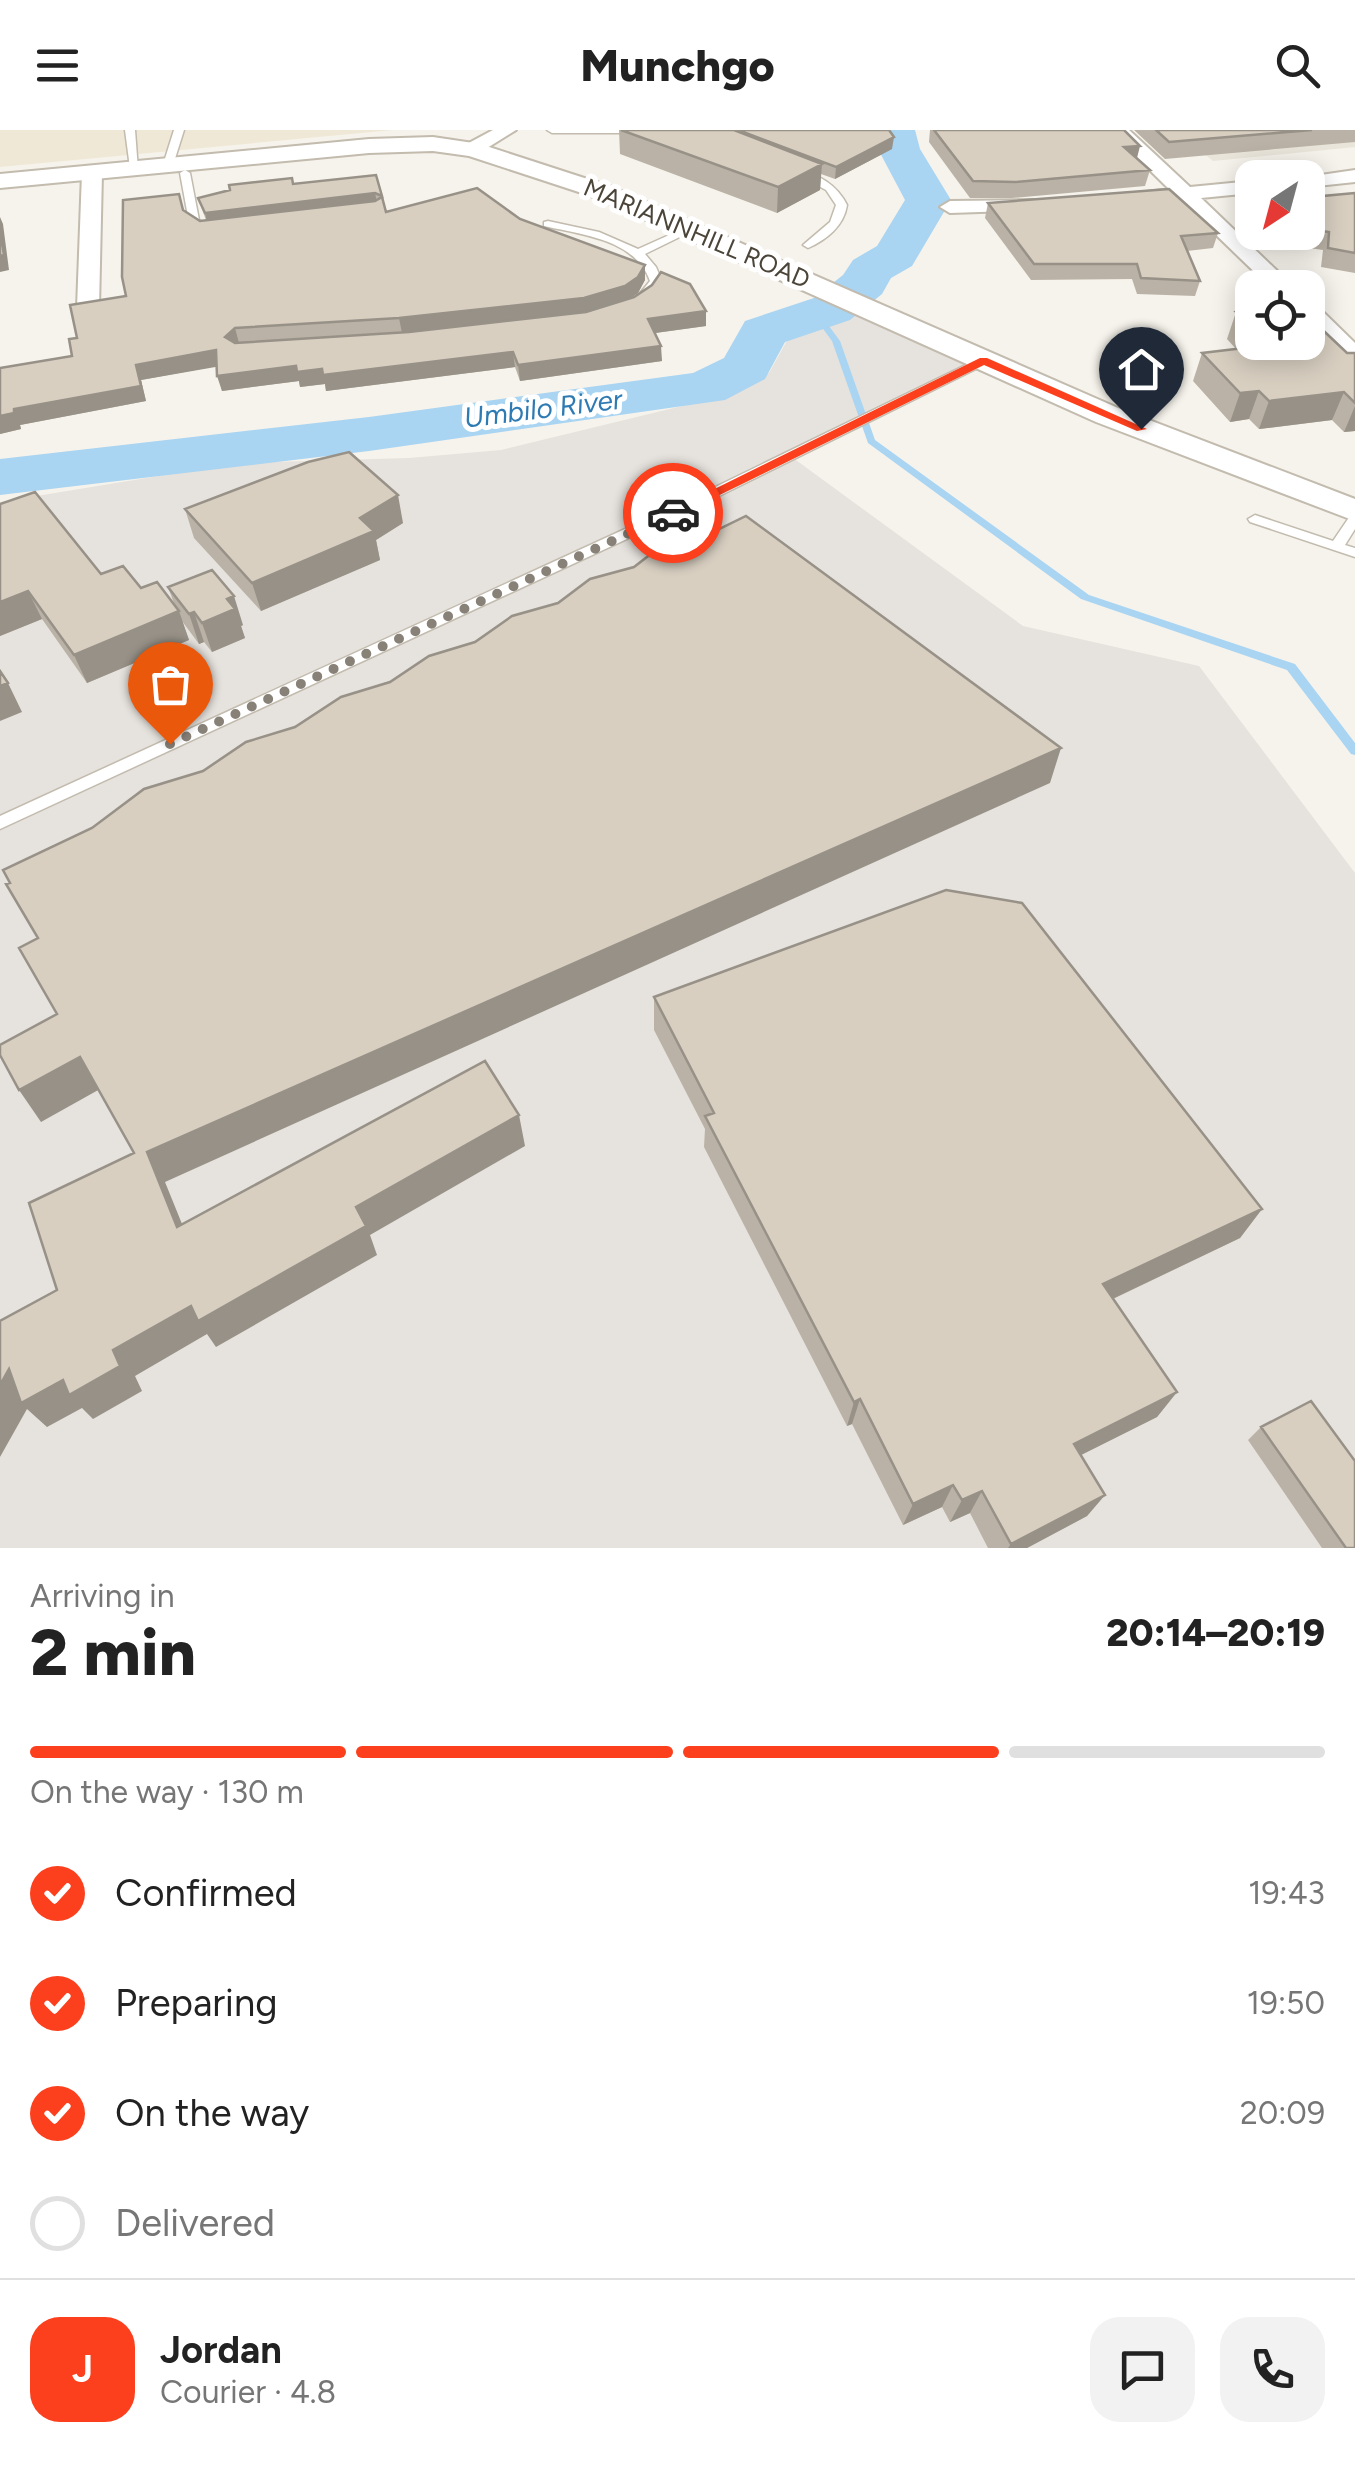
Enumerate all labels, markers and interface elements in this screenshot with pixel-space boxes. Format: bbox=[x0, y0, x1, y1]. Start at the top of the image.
icon: menu bbox=[30, 38, 85, 93]
text: Munchgo bbox=[580, 38, 775, 92]
icon: search bbox=[1270, 38, 1325, 93]
north arrow bbox=[1235, 160, 1325, 250]
map controls bbox=[1235, 160, 1325, 360]
street label: MARIANNHILL ROAD bbox=[579, 172, 815, 294]
button: locate bbox=[1235, 270, 1325, 360]
pin bbox=[1099, 327, 1184, 430]
icon: home bbox=[1114, 342, 1169, 397]
water label: Umbilo River bbox=[462, 381, 626, 435]
courier bbox=[623, 463, 723, 563]
icon: car bbox=[646, 486, 701, 541]
pin bbox=[128, 642, 213, 745]
icon: bag bbox=[143, 657, 198, 712]
text: Arriving in bbox=[30, 1577, 175, 1615]
text: 20:14–20:19 bbox=[1106, 1610, 1325, 1656]
text: 2 min bbox=[30, 1613, 196, 1691]
text: On the way · 130 m bbox=[30, 1773, 304, 1811]
icon: check bbox=[30, 1866, 85, 1921]
text: Confirmed bbox=[115, 1870, 297, 1916]
text: 19:43 bbox=[1248, 1874, 1325, 1912]
icon: check bbox=[30, 1976, 85, 2031]
text: Preparing bbox=[115, 1980, 277, 2026]
text: 19:50 bbox=[1247, 1984, 1325, 2022]
icon: check bbox=[30, 2086, 85, 2141]
text: On the way bbox=[115, 2090, 309, 2136]
text: 20:09 bbox=[1240, 2094, 1325, 2132]
text: Delivered bbox=[115, 2200, 275, 2246]
button: chat bbox=[1090, 2317, 1195, 2422]
button: phone bbox=[1220, 2317, 1325, 2422]
text: Jordan bbox=[160, 2327, 282, 2373]
text: J bbox=[72, 2346, 93, 2392]
text: Courier · 4.8 bbox=[160, 2373, 336, 2411]

